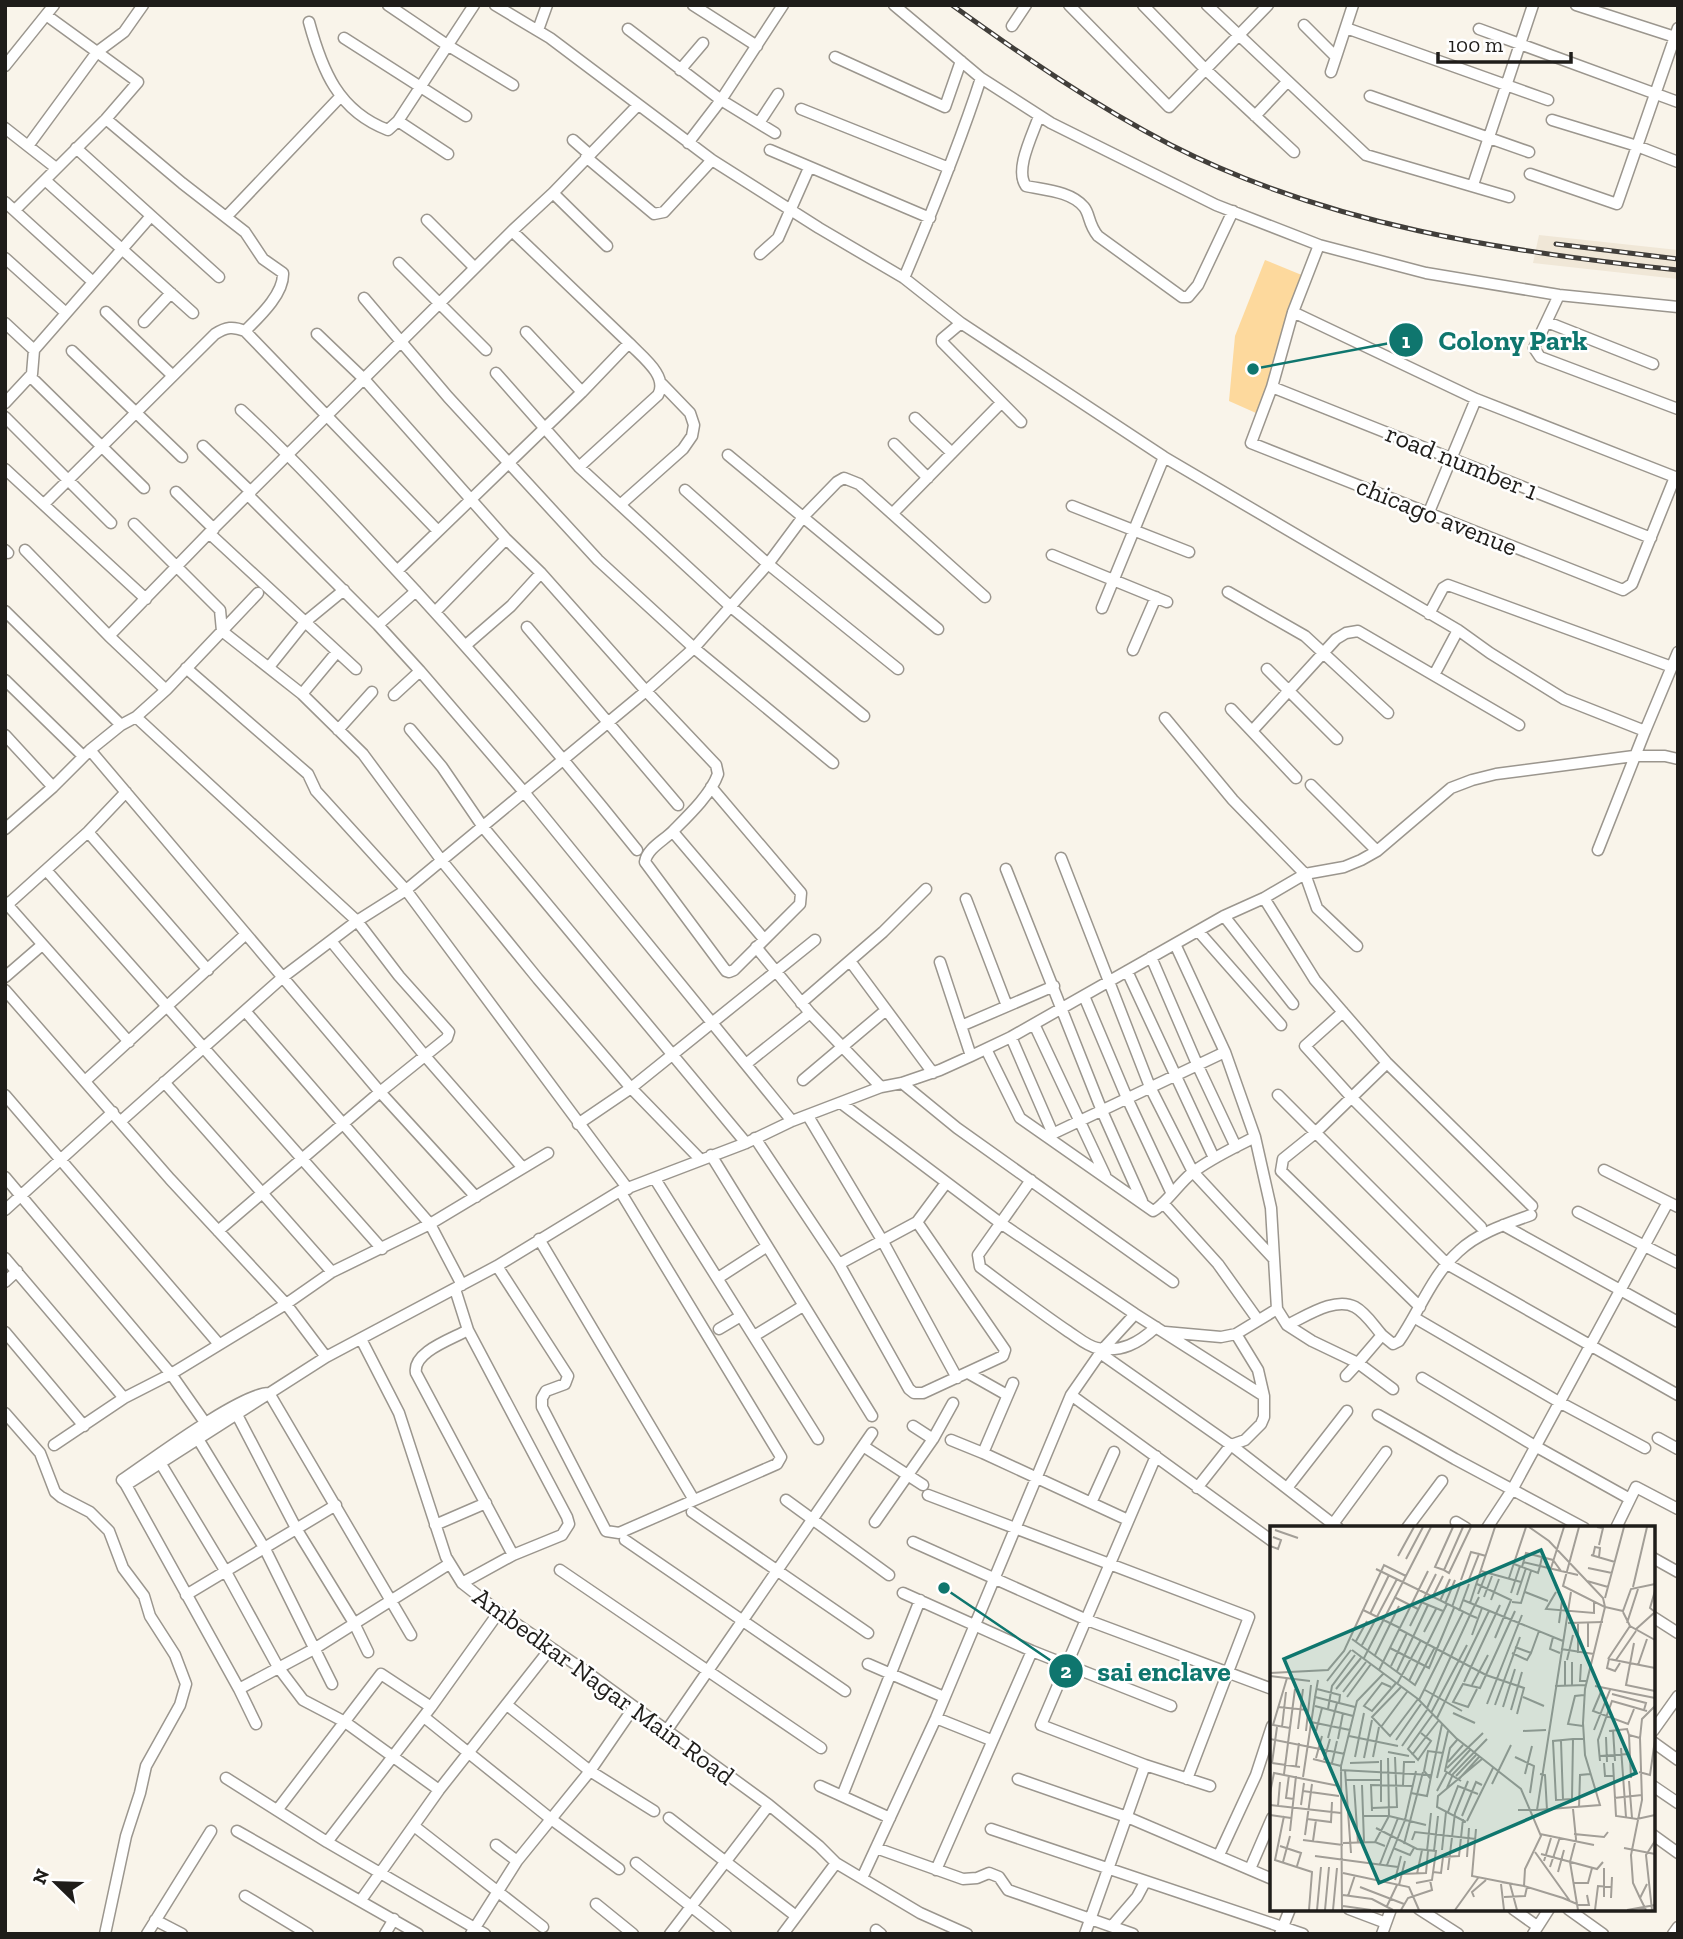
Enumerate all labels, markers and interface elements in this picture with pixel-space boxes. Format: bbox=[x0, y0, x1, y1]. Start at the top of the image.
scale bar bbox=[1438, 21, 1571, 65]
text: 100 m bbox=[1448, 32, 1503, 57]
callout: Colony Park bbox=[1389, 316, 1602, 365]
text: Colony Park bbox=[1438, 324, 1588, 357]
text: 1 bbox=[1402, 328, 1411, 353]
street label: road number 1 bbox=[1381, 417, 1543, 507]
street label: chicago avenue bbox=[1352, 469, 1522, 563]
inset map bbox=[1270, 1526, 1655, 1911]
street label: Ambedkar Nagar Main Road bbox=[467, 1580, 741, 1792]
callout: sai enclave bbox=[1048, 1646, 1245, 1695]
text: sai enclave bbox=[1097, 1655, 1231, 1688]
text: 2 bbox=[1060, 1658, 1072, 1683]
north arrow bbox=[21, 1848, 91, 1918]
text: N bbox=[27, 1865, 54, 1888]

